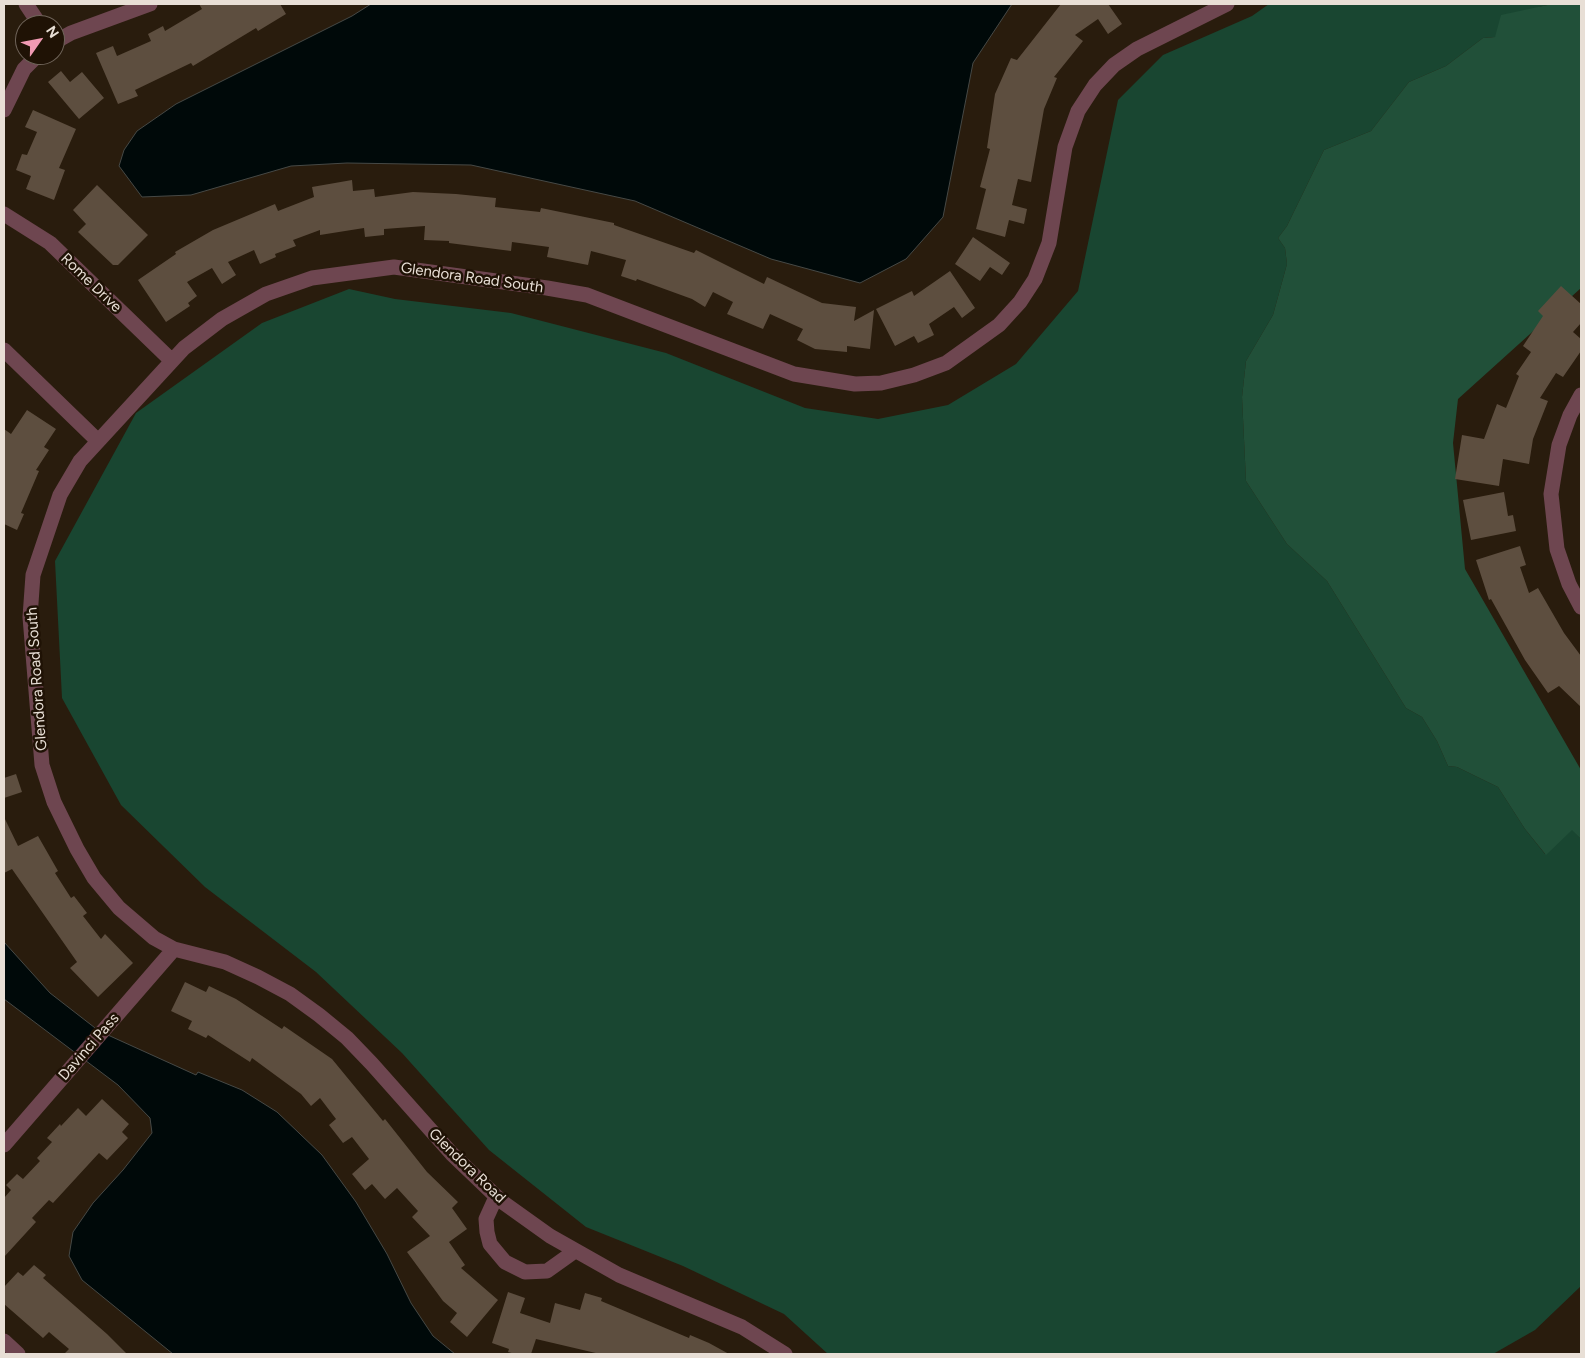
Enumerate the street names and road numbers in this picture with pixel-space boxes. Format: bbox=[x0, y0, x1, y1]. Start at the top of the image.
street label: Rome Drive bbox=[57, 250, 125, 316]
street label: Glendora Road South bbox=[400, 259, 544, 297]
street label: Glendora Road South bbox=[23, 607, 51, 751]
street label: Davinci Pass bbox=[55, 1010, 123, 1084]
street label: Glendora Road bbox=[425, 1125, 509, 1207]

